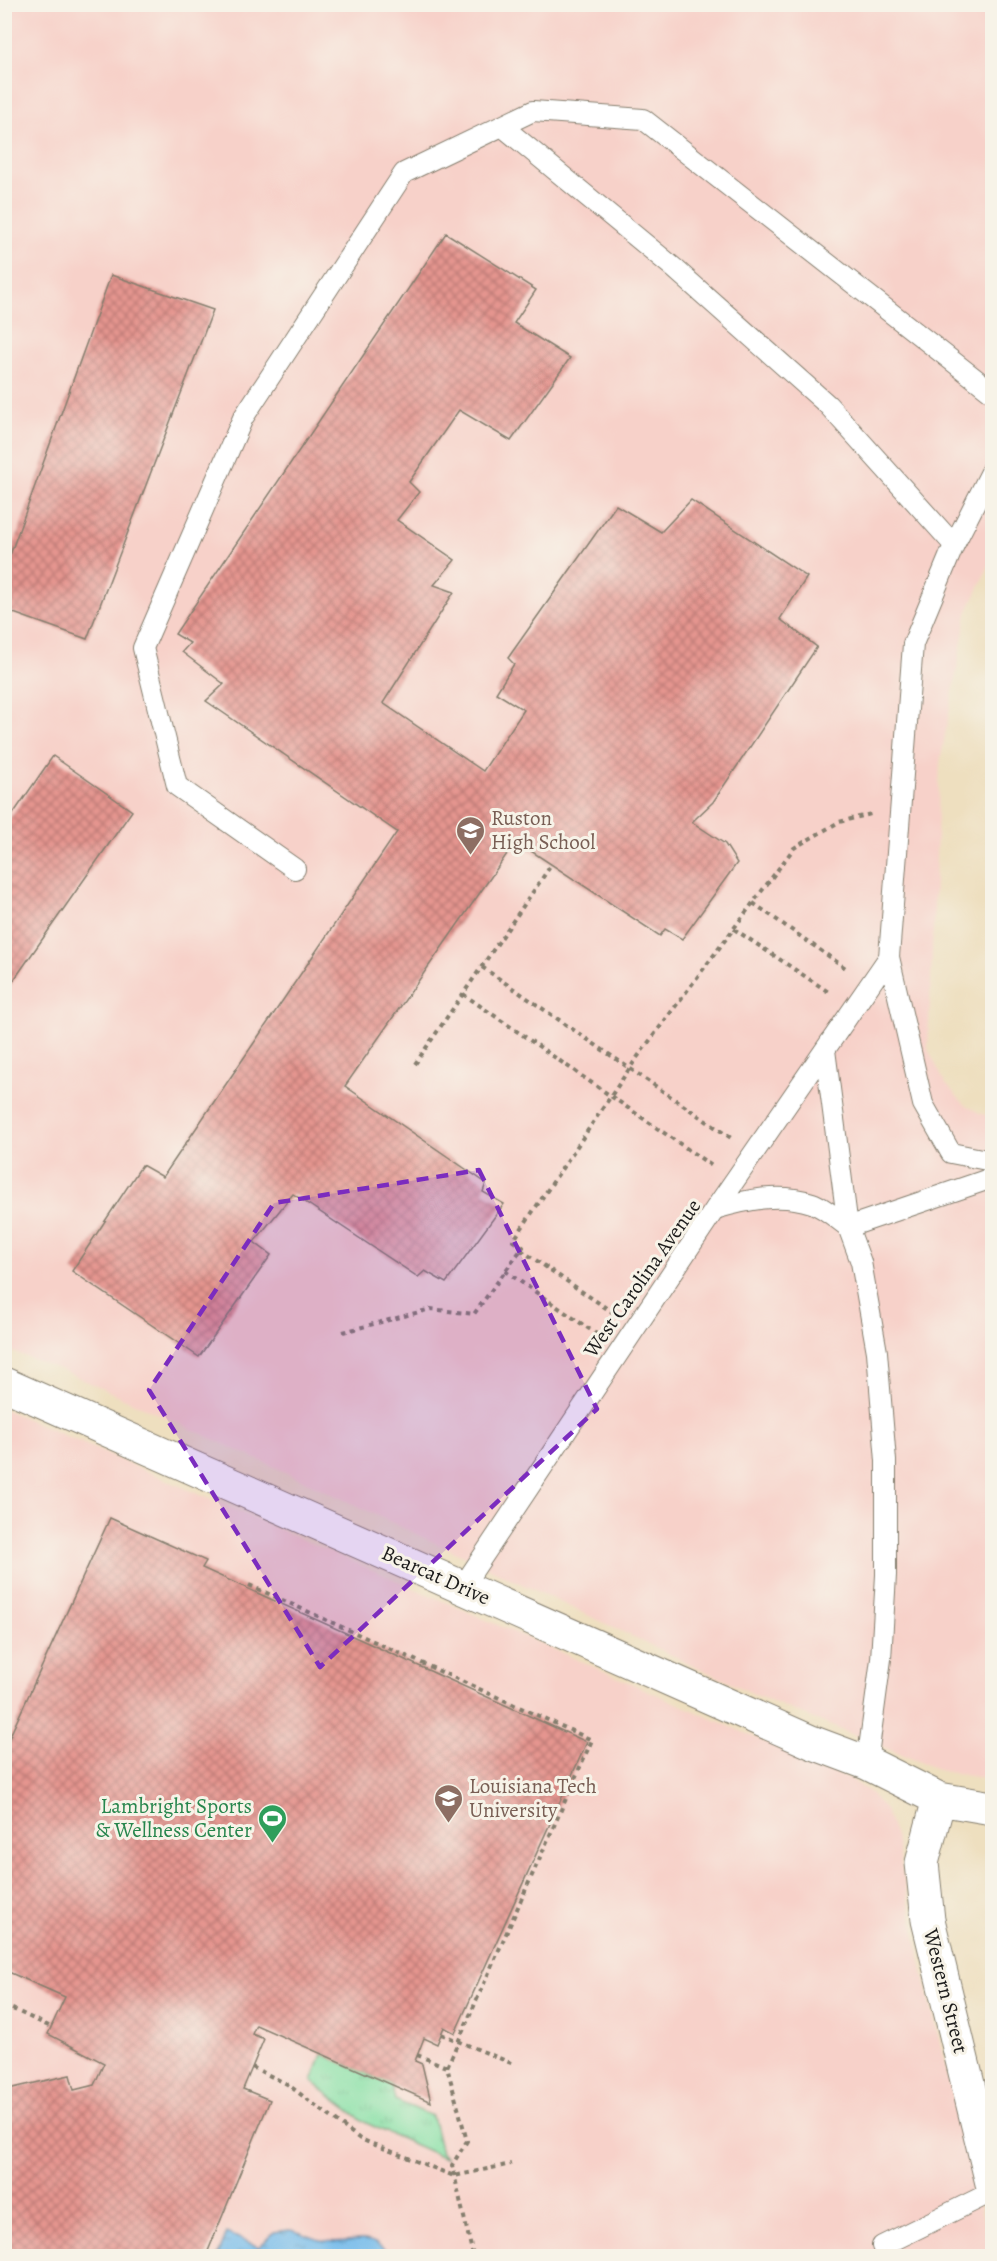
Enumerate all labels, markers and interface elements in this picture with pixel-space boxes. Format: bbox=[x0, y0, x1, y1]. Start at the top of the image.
place label: Ruston High School bbox=[491, 804, 595, 856]
school or university icon: Ruston High School bbox=[454, 814, 486, 856]
street label: West Carolina Avenue bbox=[576, 1193, 707, 1364]
street label: Bearcat Drive bbox=[377, 1539, 495, 1611]
place label: Louisiana Tech University bbox=[469, 1772, 597, 1824]
school or university icon: Louisiana Tech University bbox=[432, 1782, 464, 1824]
place label: Lambright Sports & Wellness Center bbox=[96, 1792, 252, 1844]
sports icon: Lambright Sports & Wellness Center bbox=[257, 1802, 289, 1844]
street label: Western Street bbox=[917, 1925, 975, 2056]

